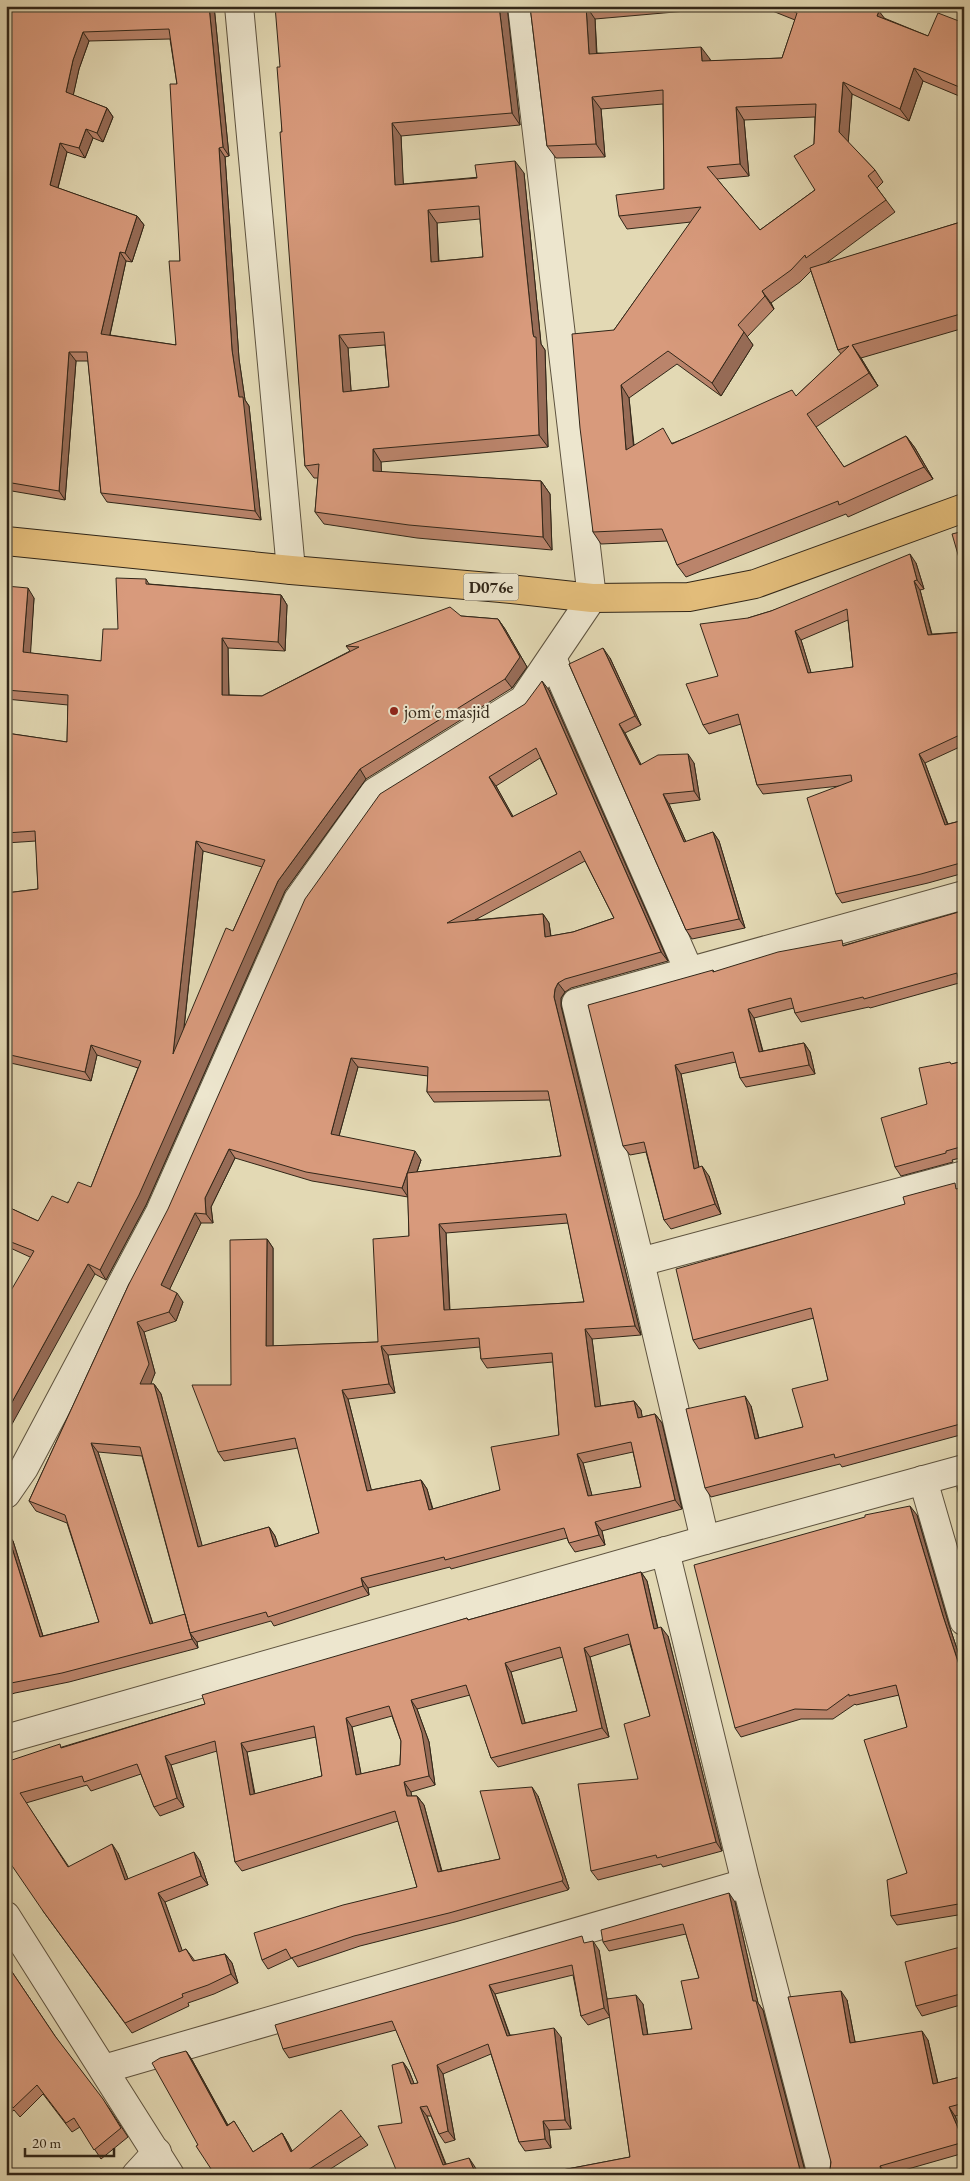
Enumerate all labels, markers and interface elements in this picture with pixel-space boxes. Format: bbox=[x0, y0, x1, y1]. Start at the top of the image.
road number: D076e bbox=[464, 574, 518, 600]
place label: jom'e masjid bbox=[403, 700, 491, 723]
marker: jom'e masjid bbox=[388, 705, 400, 717]
scale bar bbox=[25, 2126, 114, 2158]
text: 20 m bbox=[32, 2133, 61, 2152]

